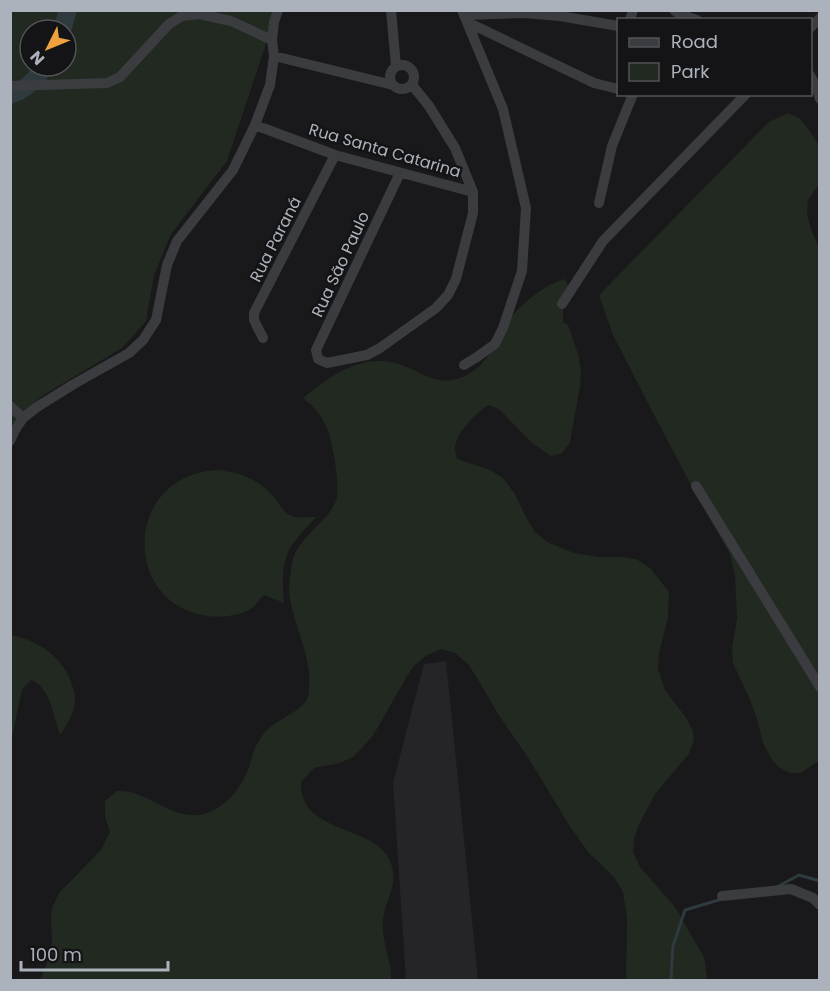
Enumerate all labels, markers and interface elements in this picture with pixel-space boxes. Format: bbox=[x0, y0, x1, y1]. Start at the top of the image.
north arrow bbox=[18, 18, 78, 78]
legend bbox=[617, 18, 812, 96]
text: Road bbox=[671, 29, 718, 54]
text: N bbox=[25, 46, 50, 70]
text: Park bbox=[671, 59, 710, 84]
street label: Rua Santa Catarina bbox=[306, 118, 464, 183]
street label: Rua Paraná bbox=[244, 193, 307, 286]
street label: Rua São Paulo bbox=[306, 208, 375, 321]
scale bar bbox=[21, 934, 168, 972]
text: 100 m bbox=[30, 942, 82, 967]

